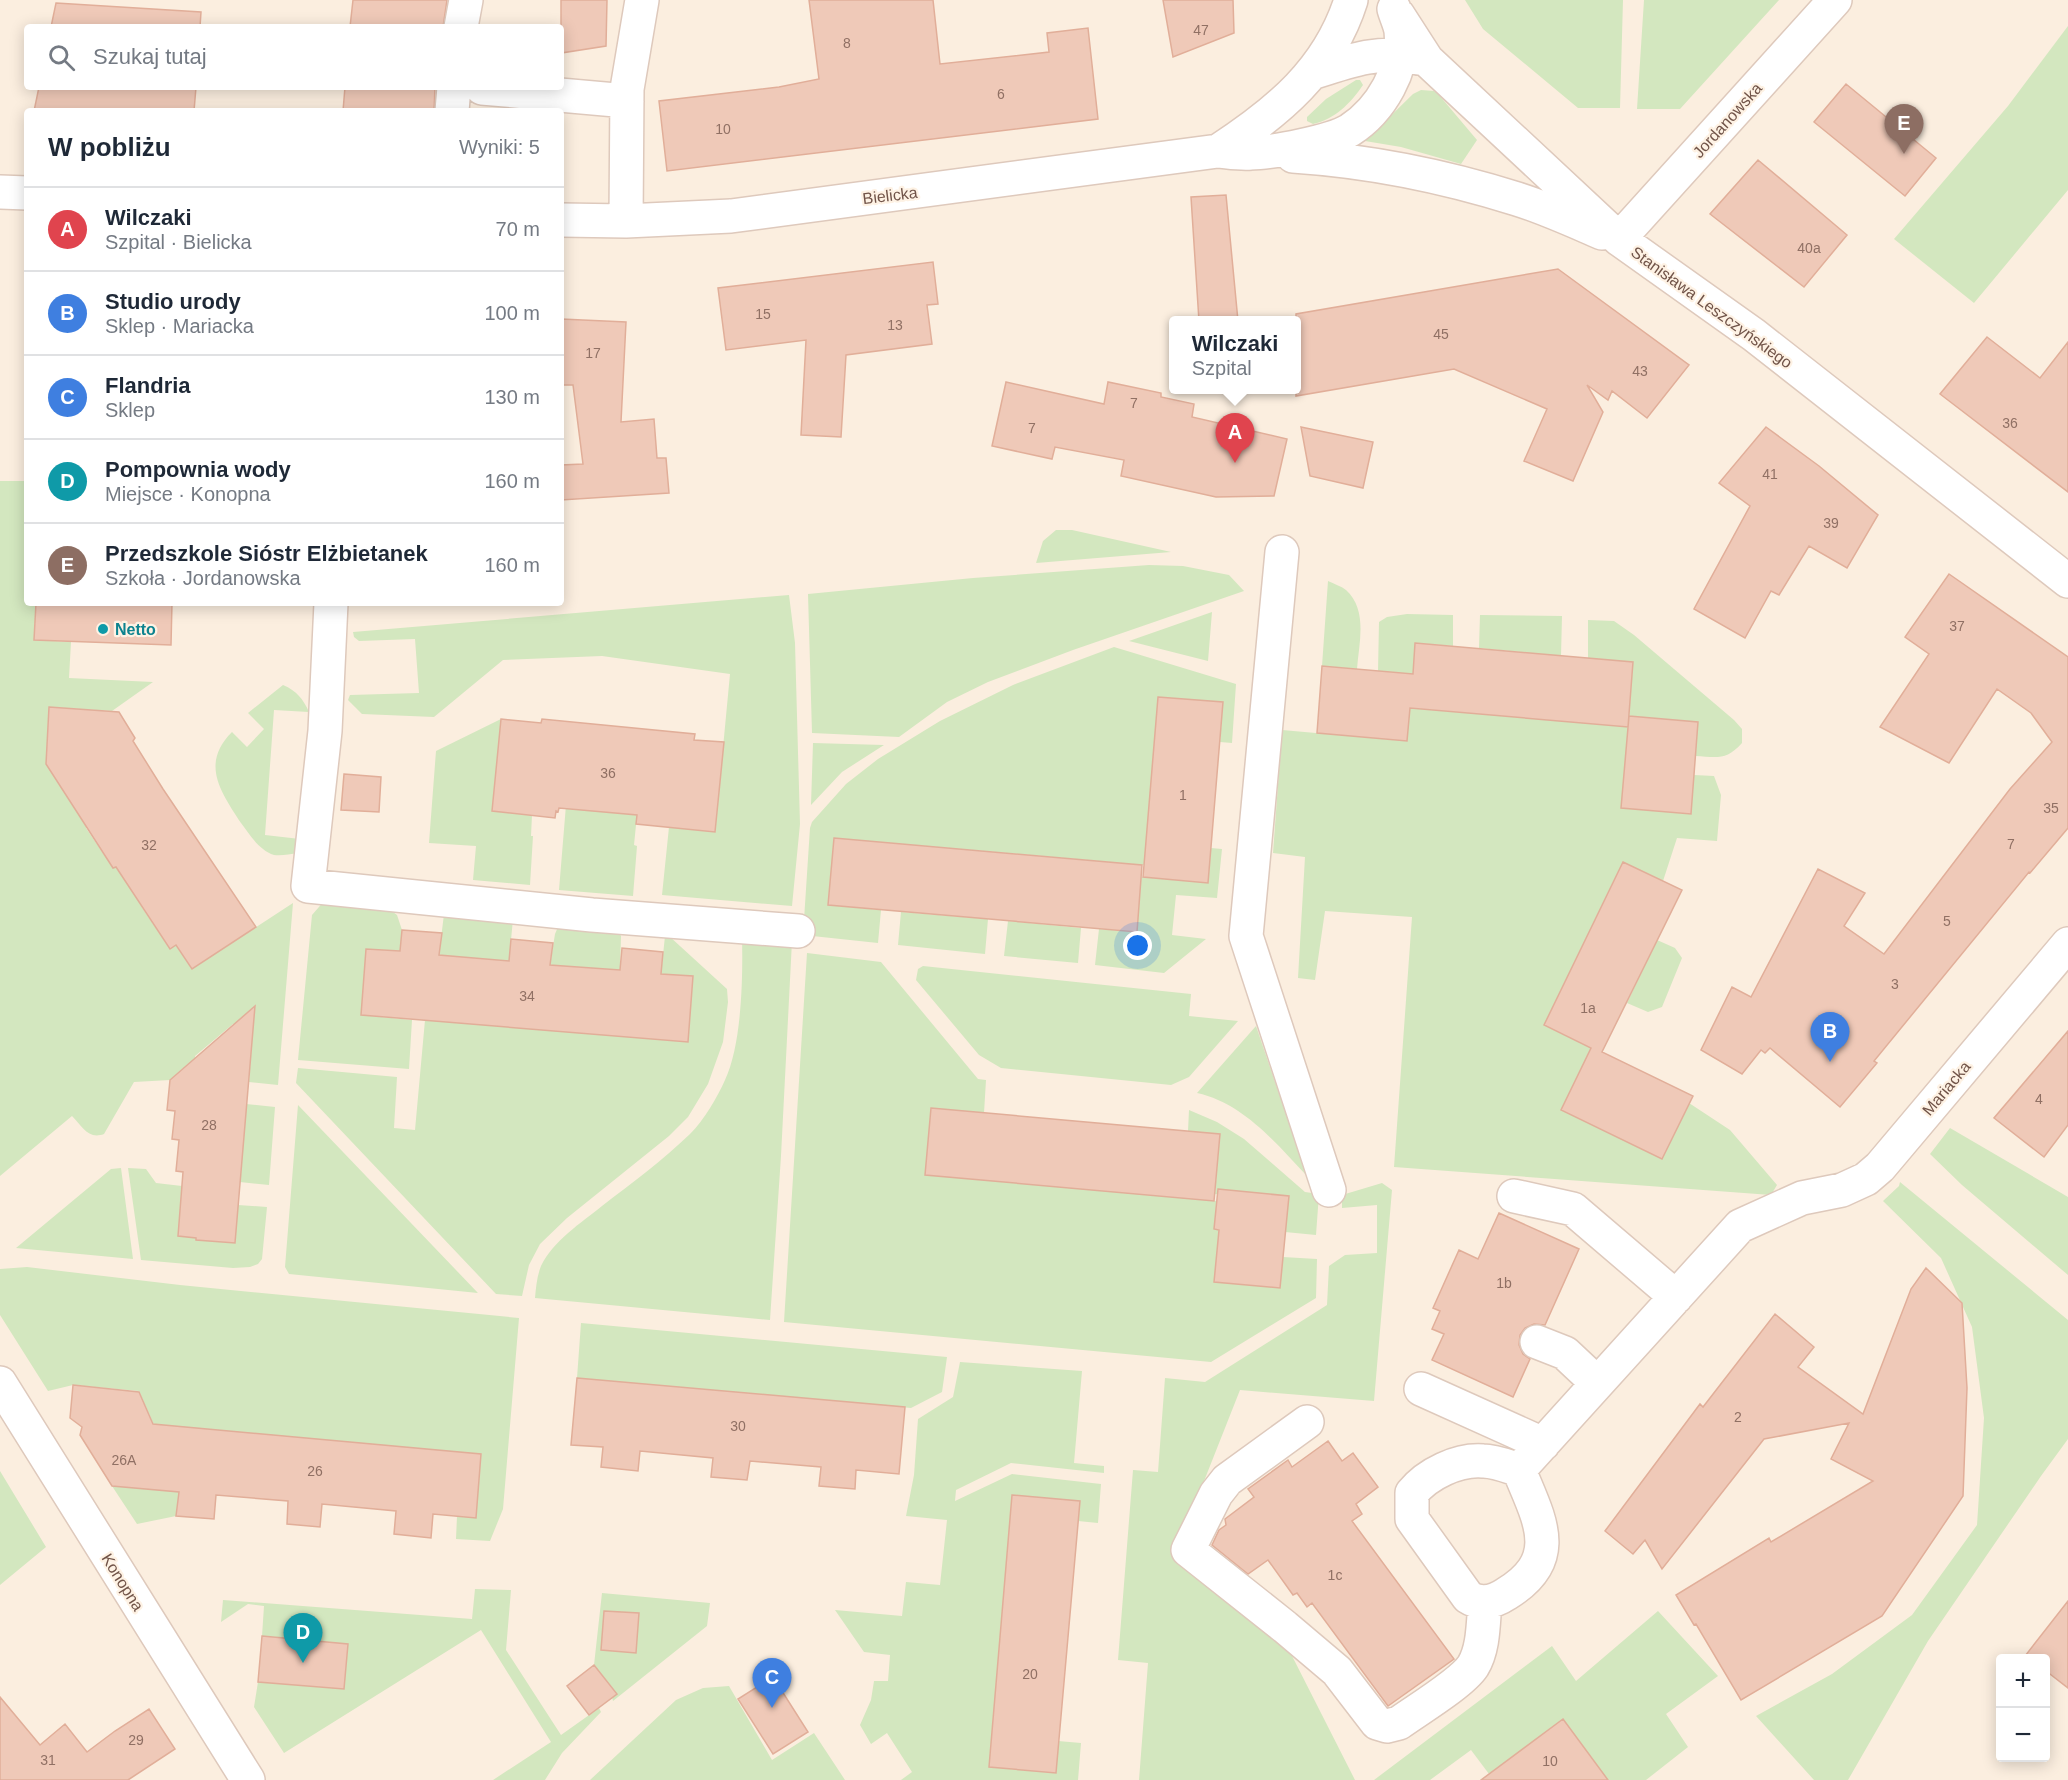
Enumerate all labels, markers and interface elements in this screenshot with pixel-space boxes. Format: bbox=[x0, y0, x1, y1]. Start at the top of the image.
house number: 47 bbox=[1193, 22, 1209, 38]
search box bbox=[24, 24, 564, 90]
house number: 8 bbox=[843, 35, 851, 51]
icon: search bbox=[45, 41, 78, 74]
text: Szukaj tutaj bbox=[93, 44, 207, 69]
street label: Jordanowska bbox=[1690, 80, 1765, 161]
house number: 6 bbox=[997, 86, 1005, 102]
pin: E bbox=[1884, 104, 1924, 154]
house number: 10 bbox=[715, 121, 731, 137]
text: W pobliżu bbox=[48, 132, 171, 162]
text: Wyniki: 5 bbox=[459, 136, 540, 158]
street label: Bielicka bbox=[862, 184, 919, 207]
text: Wilczaki bbox=[105, 205, 192, 230]
text: A bbox=[60, 218, 75, 240]
text: 70 m bbox=[496, 218, 540, 240]
text: Szpital · Bielicka bbox=[105, 231, 252, 253]
house number: 40a bbox=[1797, 240, 1821, 256]
street label: Stanisława Leszczyńskiego bbox=[1628, 243, 1796, 372]
text: Studio urody bbox=[105, 289, 241, 314]
text: B bbox=[60, 302, 75, 324]
text: 100 m bbox=[484, 302, 540, 324]
house number: 15 bbox=[755, 306, 771, 322]
text: Sklep · Mariacka bbox=[105, 315, 254, 337]
popup bbox=[1169, 316, 1301, 394]
house number: 13 bbox=[887, 317, 903, 333]
house number: 45 bbox=[1433, 326, 1449, 342]
text: Wilczaki bbox=[1192, 331, 1278, 356]
house number: 17 bbox=[585, 345, 601, 361]
text: Szpital bbox=[1192, 357, 1252, 379]
house number: 43 bbox=[1632, 363, 1648, 379]
text: Flandria bbox=[105, 373, 191, 398]
text: C bbox=[60, 386, 75, 408]
text: 130 m bbox=[484, 386, 540, 408]
house number: 7 bbox=[1130, 395, 1138, 411]
text: Sklep bbox=[105, 399, 155, 421]
pin: A bbox=[1216, 414, 1254, 463]
house number: 36 bbox=[2002, 415, 2018, 431]
house number: 7 bbox=[1028, 420, 1036, 436]
text: Pompownia wody bbox=[105, 457, 291, 482]
house number: 41 bbox=[1762, 466, 1778, 482]
text: D bbox=[60, 470, 75, 492]
text: 160 m bbox=[484, 470, 540, 492]
text: Miejsce · Konopna bbox=[105, 483, 271, 505]
house number: 39 bbox=[1823, 515, 1839, 531]
text: Przedszkole Sióstr Elżbietanek bbox=[105, 541, 428, 566]
text: E bbox=[61, 554, 74, 576]
text: 160 m bbox=[484, 554, 540, 576]
text: Szkoła · Jordanowska bbox=[105, 567, 301, 589]
house number: 37 bbox=[1949, 618, 1965, 634]
place label: Netto bbox=[115, 621, 156, 638]
marker: Netto bbox=[96, 622, 110, 636]
house number: 36 bbox=[600, 765, 616, 781]
house number: 1 bbox=[1179, 787, 1187, 803]
house number: 35 bbox=[2043, 800, 2059, 816]
house number: 7 bbox=[2007, 836, 2015, 852]
house number: 32 bbox=[141, 837, 157, 853]
house number: 5 bbox=[1943, 913, 1951, 929]
your location bbox=[1123, 931, 1152, 960]
house number: 3 bbox=[1891, 976, 1899, 992]
house number: 34 bbox=[519, 988, 535, 1004]
house number: 1a bbox=[1580, 1000, 1596, 1016]
pin: B bbox=[1810, 1012, 1850, 1062]
street label: Mariacka bbox=[1919, 1058, 1974, 1119]
house number: 4 bbox=[2035, 1091, 2043, 1107]
house number: 28 bbox=[201, 1117, 217, 1133]
house number: 1b bbox=[1496, 1275, 1512, 1291]
house number: 2 bbox=[1734, 1409, 1742, 1425]
house number: 30 bbox=[730, 1418, 746, 1434]
house number: 26A bbox=[112, 1452, 137, 1468]
house number: 26 bbox=[307, 1463, 323, 1479]
street label: Konopna bbox=[98, 1551, 147, 1614]
house number: 1c bbox=[1328, 1567, 1342, 1583]
pin: D bbox=[284, 1614, 322, 1663]
map controls bbox=[1996, 1654, 2050, 1762]
button: + bbox=[1996, 1654, 2050, 1708]
pin: C bbox=[752, 1658, 792, 1708]
house number: 20 bbox=[1022, 1666, 1038, 1682]
button: − bbox=[1996, 1708, 2050, 1762]
house number: 29 bbox=[128, 1732, 144, 1748]
house number: 31 bbox=[40, 1752, 56, 1768]
house number: 10 bbox=[1542, 1753, 1558, 1769]

